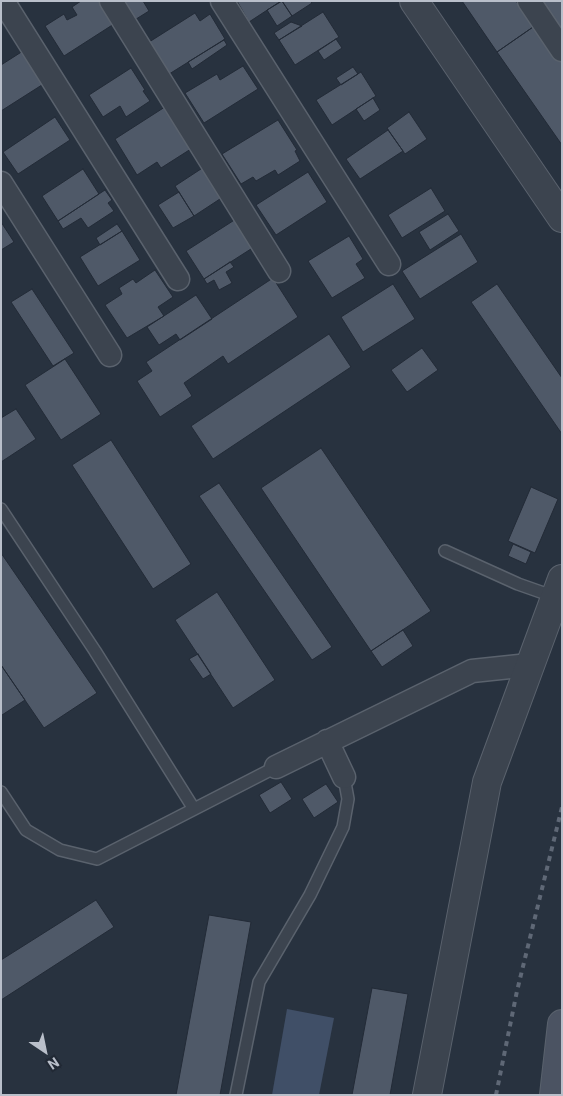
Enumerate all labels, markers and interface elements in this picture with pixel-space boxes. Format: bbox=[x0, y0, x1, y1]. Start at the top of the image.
north arrow bbox=[20, 1026, 70, 1076]
text: N bbox=[45, 1054, 62, 1073]

